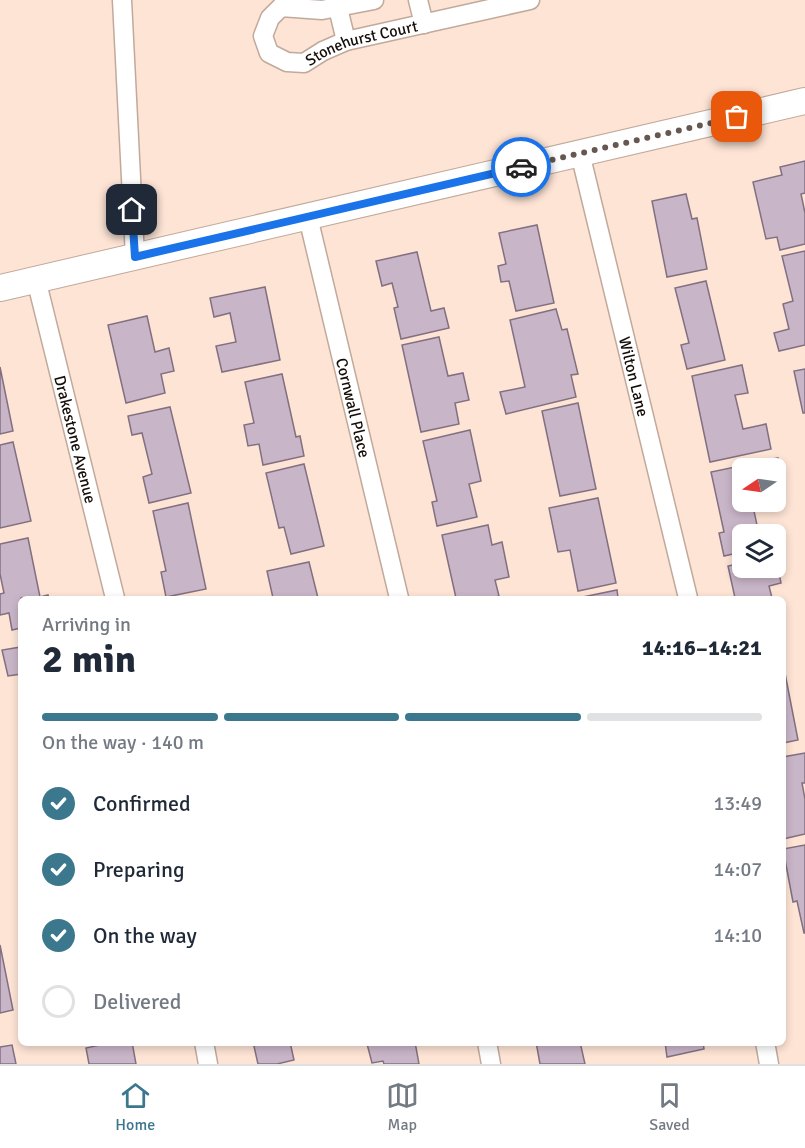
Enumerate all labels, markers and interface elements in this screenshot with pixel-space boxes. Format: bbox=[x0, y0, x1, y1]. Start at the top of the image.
street label: Stonehurst Court bbox=[302, 16, 420, 71]
pin bbox=[711, 91, 762, 142]
icon: bag bbox=[720, 100, 753, 133]
courier bbox=[491, 137, 551, 197]
icon: car bbox=[505, 151, 538, 184]
pin bbox=[106, 184, 157, 235]
icon: home bbox=[115, 193, 148, 226]
street label: Wilton Lane bbox=[614, 335, 653, 419]
street label: Cornwall Place bbox=[331, 356, 374, 460]
street label: Drakestone Avenue bbox=[49, 373, 100, 505]
north arrow bbox=[732, 458, 786, 512]
map controls bbox=[732, 458, 786, 578]
button: layers bbox=[732, 524, 786, 578]
text: Arriving in bbox=[42, 612, 131, 637]
text: 14:16–14:21 bbox=[642, 634, 762, 661]
text: 2 min bbox=[42, 635, 136, 683]
text: On the way · 140 m bbox=[42, 730, 204, 755]
icon: check bbox=[42, 787, 75, 820]
text: Confirmed bbox=[93, 790, 191, 817]
text: 13:49 bbox=[713, 791, 762, 816]
icon: check bbox=[42, 853, 75, 886]
text: Preparing bbox=[93, 856, 185, 883]
text: 14:07 bbox=[713, 857, 762, 882]
icon: check bbox=[42, 919, 75, 952]
text: On the way bbox=[93, 922, 197, 949]
text: 14:10 bbox=[713, 923, 762, 948]
text: Delivered bbox=[93, 988, 181, 1015]
tab: Home bbox=[115, 1079, 155, 1135]
tab: Map bbox=[386, 1079, 419, 1135]
tab: Saved bbox=[649, 1079, 690, 1135]

